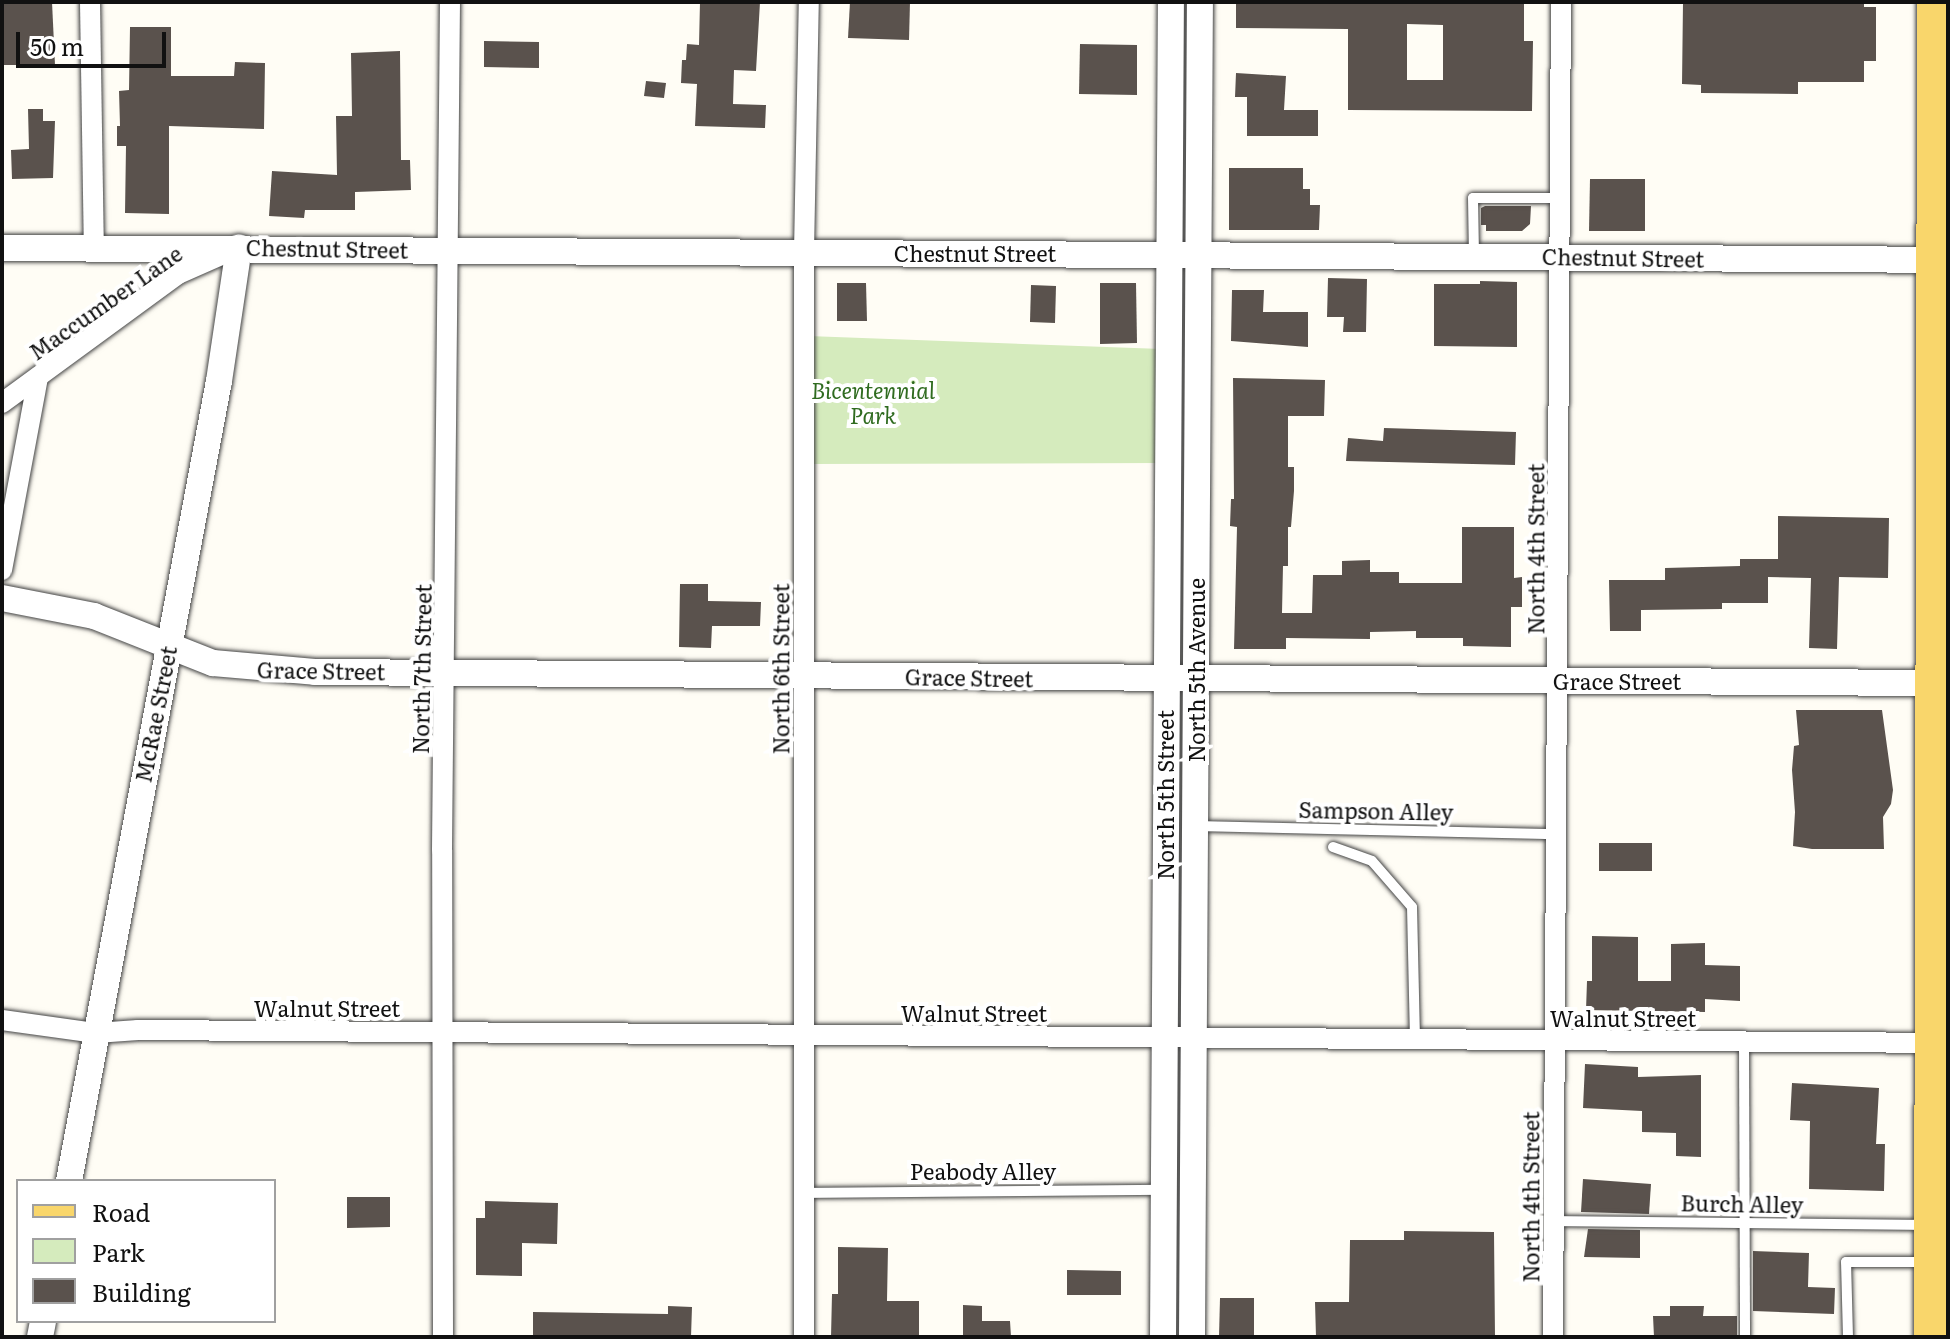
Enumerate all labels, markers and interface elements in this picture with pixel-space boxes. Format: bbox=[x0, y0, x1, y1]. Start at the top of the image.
scale bar bbox=[20, 16, 170, 66]
text: 50 m bbox=[30, 28, 84, 63]
street label: Chestnut Street bbox=[246, 233, 408, 263]
street label: Maccumber Lane bbox=[23, 239, 187, 365]
street label: Chestnut Street bbox=[894, 240, 1056, 266]
street label: Chestnut Street bbox=[1542, 242, 1704, 272]
park label: Bicentennial Park bbox=[811, 376, 935, 428]
street label: North 4th Street bbox=[1522, 463, 1548, 635]
street label: North 5th Avenue bbox=[1183, 578, 1209, 762]
street label: North 7th Street bbox=[406, 584, 436, 754]
street label: North 6th Street bbox=[767, 584, 793, 754]
street label: McRae Street bbox=[129, 643, 181, 785]
street label: Grace Street bbox=[257, 656, 385, 684]
street label: Grace Street bbox=[905, 663, 1033, 691]
street label: Grace Street bbox=[1553, 668, 1681, 694]
street label: North 5th Street bbox=[1152, 710, 1178, 880]
street label: Sampson Alley bbox=[1298, 795, 1454, 825]
street label: Walnut Street bbox=[254, 995, 400, 1021]
street label: Walnut Street bbox=[901, 1000, 1047, 1026]
street label: Walnut Street bbox=[1550, 1005, 1696, 1031]
street label: North 4th Street bbox=[1517, 1111, 1543, 1283]
street label: Peabody Alley bbox=[910, 1158, 1056, 1184]
legend bbox=[16, 1179, 276, 1323]
street label: Burch Alley bbox=[1680, 1189, 1804, 1217]
text: Road bbox=[92, 1194, 150, 1229]
text: Park bbox=[92, 1234, 145, 1269]
text: Building bbox=[92, 1274, 191, 1309]

